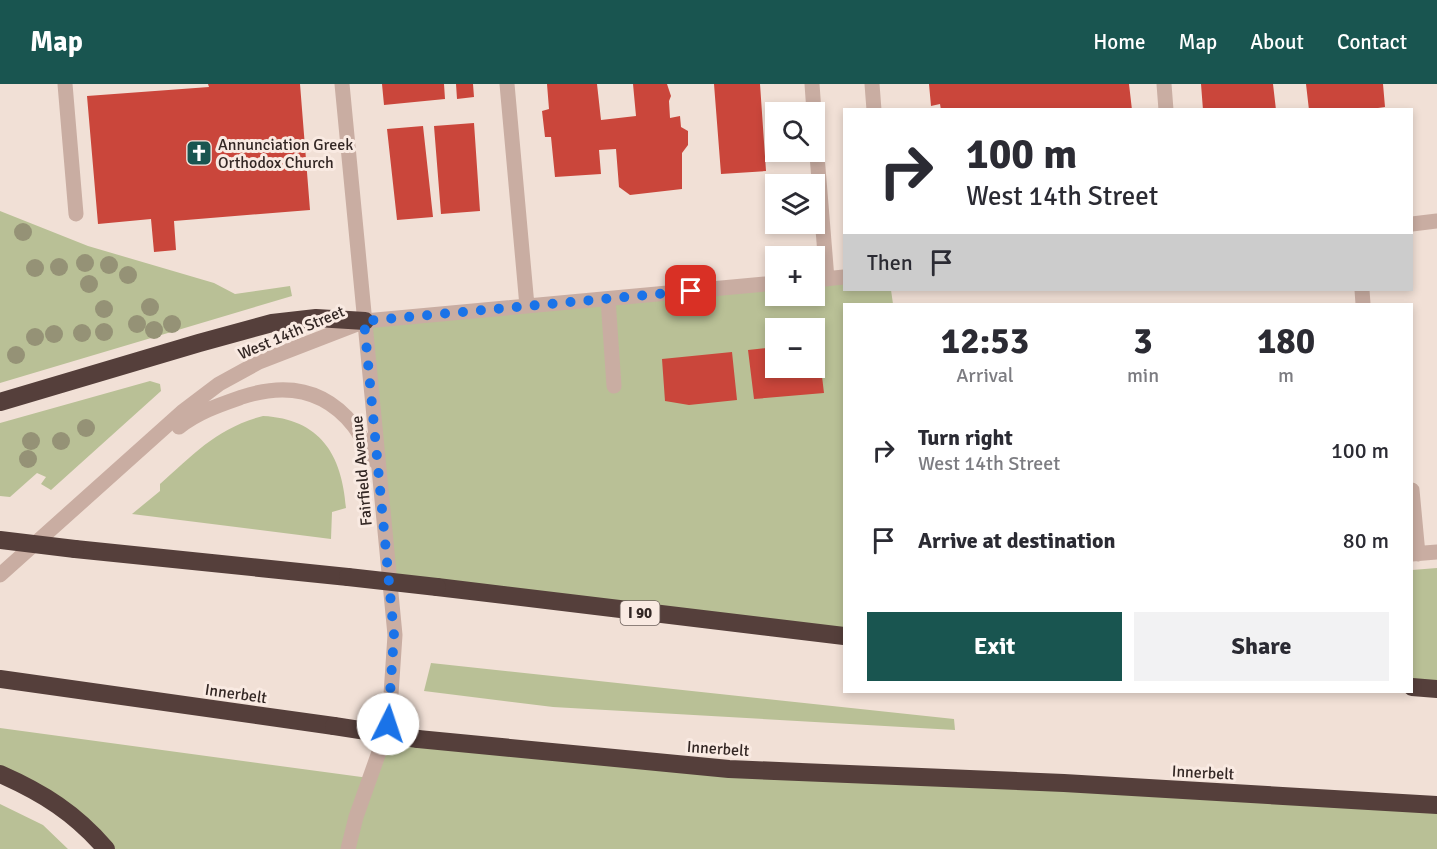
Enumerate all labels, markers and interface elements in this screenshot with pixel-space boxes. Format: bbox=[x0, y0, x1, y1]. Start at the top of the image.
text: Map bbox=[30, 25, 83, 59]
text: Home bbox=[1093, 29, 1146, 55]
text: Map bbox=[1179, 29, 1217, 55]
text: About bbox=[1250, 29, 1304, 55]
text: Contact bbox=[1337, 29, 1407, 55]
map controls bbox=[765, 102, 825, 378]
button: search bbox=[765, 102, 825, 162]
text: 100 m bbox=[966, 129, 1077, 180]
icon: right bbox=[867, 132, 945, 210]
place label: Annunciation Greek Orthodox Church bbox=[218, 135, 353, 173]
church icon: Annunciation Greek Orthodox Church bbox=[184, 138, 214, 168]
button: layers bbox=[765, 174, 825, 234]
text: West 14th Street bbox=[966, 180, 1158, 213]
button: + bbox=[765, 246, 825, 306]
icon: arrive bbox=[925, 246, 958, 279]
text: Then bbox=[867, 249, 913, 276]
pin bbox=[665, 265, 716, 316]
icon: arrive bbox=[674, 274, 707, 307]
street label: West 14th Street bbox=[235, 301, 348, 364]
button: − bbox=[765, 318, 825, 378]
text: 12:53 bbox=[941, 319, 1029, 364]
text: 3 bbox=[1133, 319, 1153, 364]
text: 180 bbox=[1257, 319, 1315, 364]
text: Arrival bbox=[956, 363, 1014, 388]
text: min bbox=[1127, 363, 1159, 388]
text: m bbox=[1278, 363, 1294, 388]
street label: Fairfield Avenue bbox=[347, 415, 377, 527]
text: Turn right bbox=[918, 424, 1013, 451]
icon: right bbox=[867, 434, 900, 467]
text: 100 m bbox=[1331, 437, 1389, 464]
text: West 14th Street bbox=[918, 451, 1060, 476]
icon: arrive bbox=[867, 524, 900, 557]
text: Arrive at destination bbox=[918, 527, 1115, 554]
text: 80 m bbox=[1343, 527, 1389, 554]
road number: I 90 bbox=[620, 601, 660, 625]
button: Exit bbox=[867, 612, 1122, 681]
button: Share bbox=[1134, 612, 1389, 681]
street label: Innerbelt bbox=[204, 680, 269, 708]
position arrow bbox=[356, 692, 420, 756]
street label: Innerbelt bbox=[686, 737, 750, 761]
street label: Innerbelt bbox=[1171, 761, 1235, 785]

